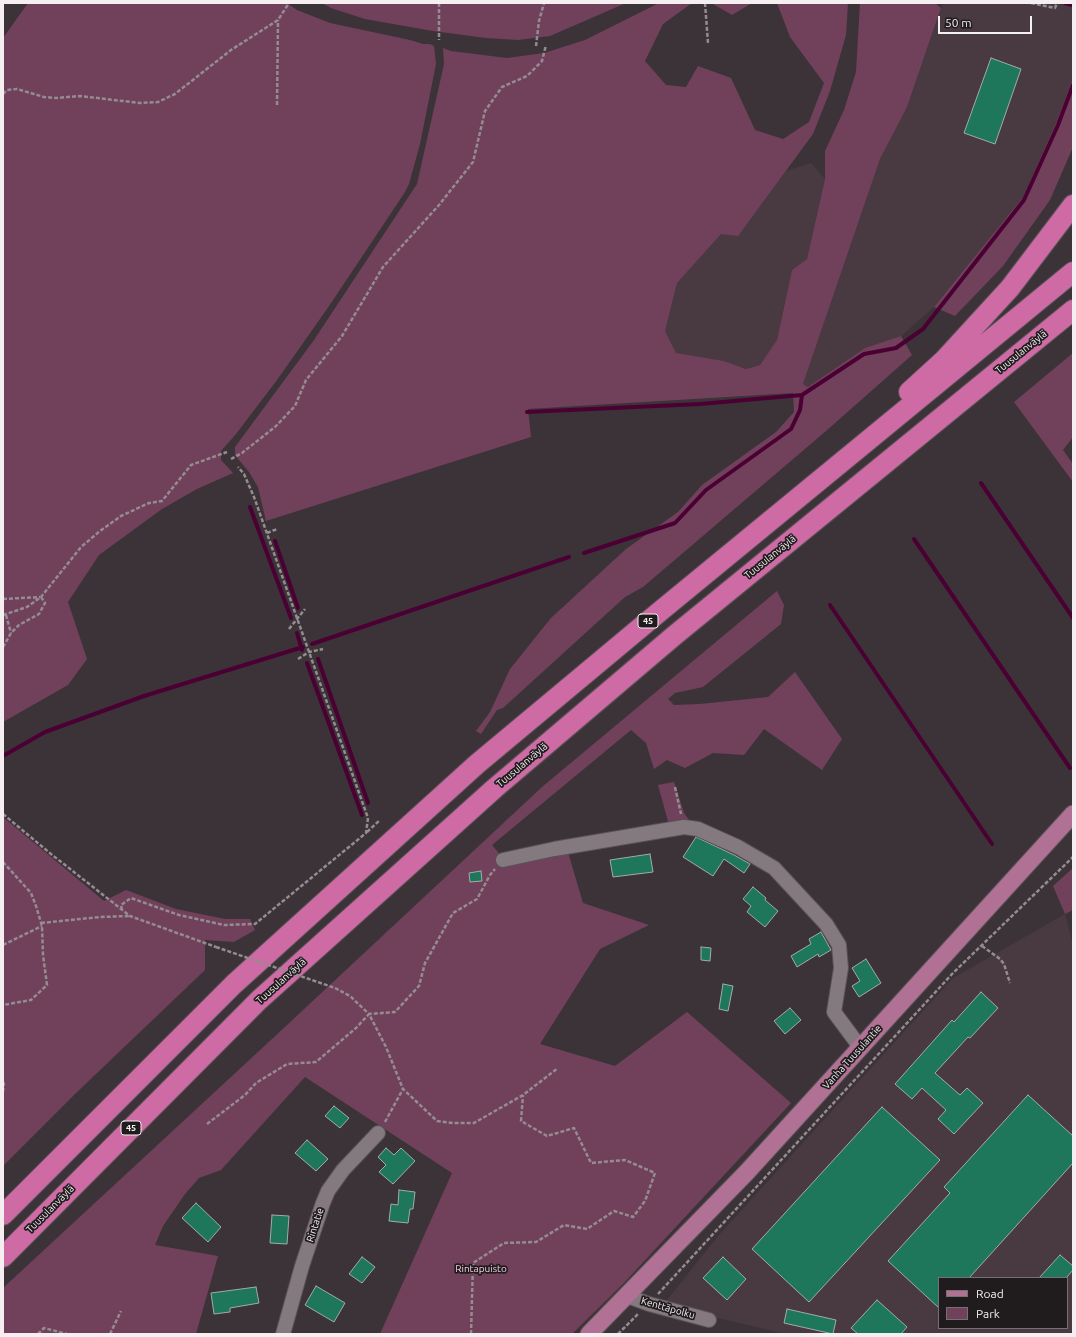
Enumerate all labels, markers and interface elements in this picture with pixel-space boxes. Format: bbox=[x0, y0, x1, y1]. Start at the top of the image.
scale bar bbox=[940, 8, 1034, 34]
text: 50 m bbox=[945, 16, 972, 29]
street label: Tuusulanväylä bbox=[993, 328, 1049, 376]
street label: Tuusulanväylä bbox=[742, 533, 798, 581]
road number: 45 bbox=[638, 614, 658, 628]
street label: Tuusulanväylä bbox=[494, 740, 550, 790]
street label: Tuusulanväylä bbox=[254, 956, 308, 1006]
street label: Vanha Tuusulantie bbox=[820, 1022, 884, 1092]
road number: 45 bbox=[121, 1121, 141, 1135]
street label: Tuusulanväylä bbox=[24, 1183, 76, 1235]
street label: Rintatie bbox=[304, 1206, 326, 1244]
park label: Rintapuisto bbox=[455, 1263, 507, 1275]
legend bbox=[938, 1277, 1068, 1329]
text: Road bbox=[976, 1287, 1004, 1300]
street label: Kenttäpolku bbox=[640, 1295, 696, 1321]
text: Park bbox=[976, 1307, 1000, 1320]

